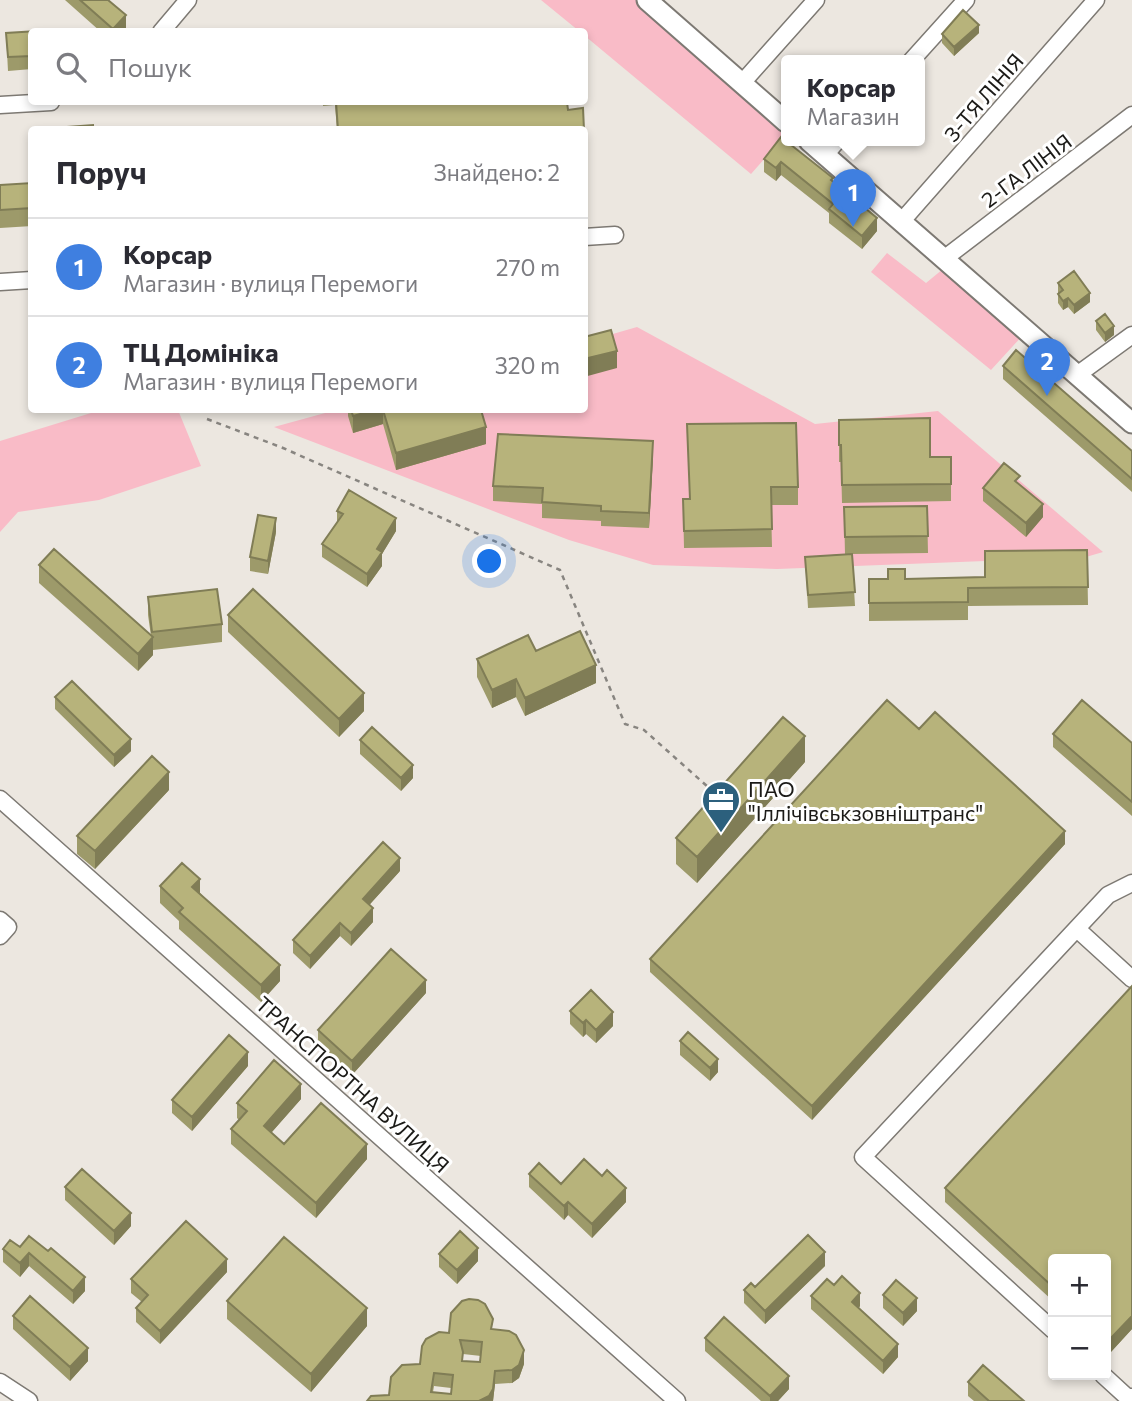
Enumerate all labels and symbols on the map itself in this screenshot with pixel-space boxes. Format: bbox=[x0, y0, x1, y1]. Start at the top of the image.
street label: 3-ТЯ ЛІНІЯ bbox=[938, 48, 1028, 146]
street label: 2-ГА ЛІНІЯ bbox=[976, 128, 1076, 212]
pin: 1 bbox=[830, 169, 876, 227]
pin: 2 bbox=[1024, 338, 1070, 396]
your location bbox=[472, 544, 506, 578]
place label: ПАО "Іллічівськзовніштранс" bbox=[748, 776, 983, 825]
office icon: ПАО "Іллічівськзовніштранс" bbox=[700, 779, 742, 834]
street label: ТРАНСПОРТНА ВУЛИЦЯ bbox=[251, 991, 455, 1177]

